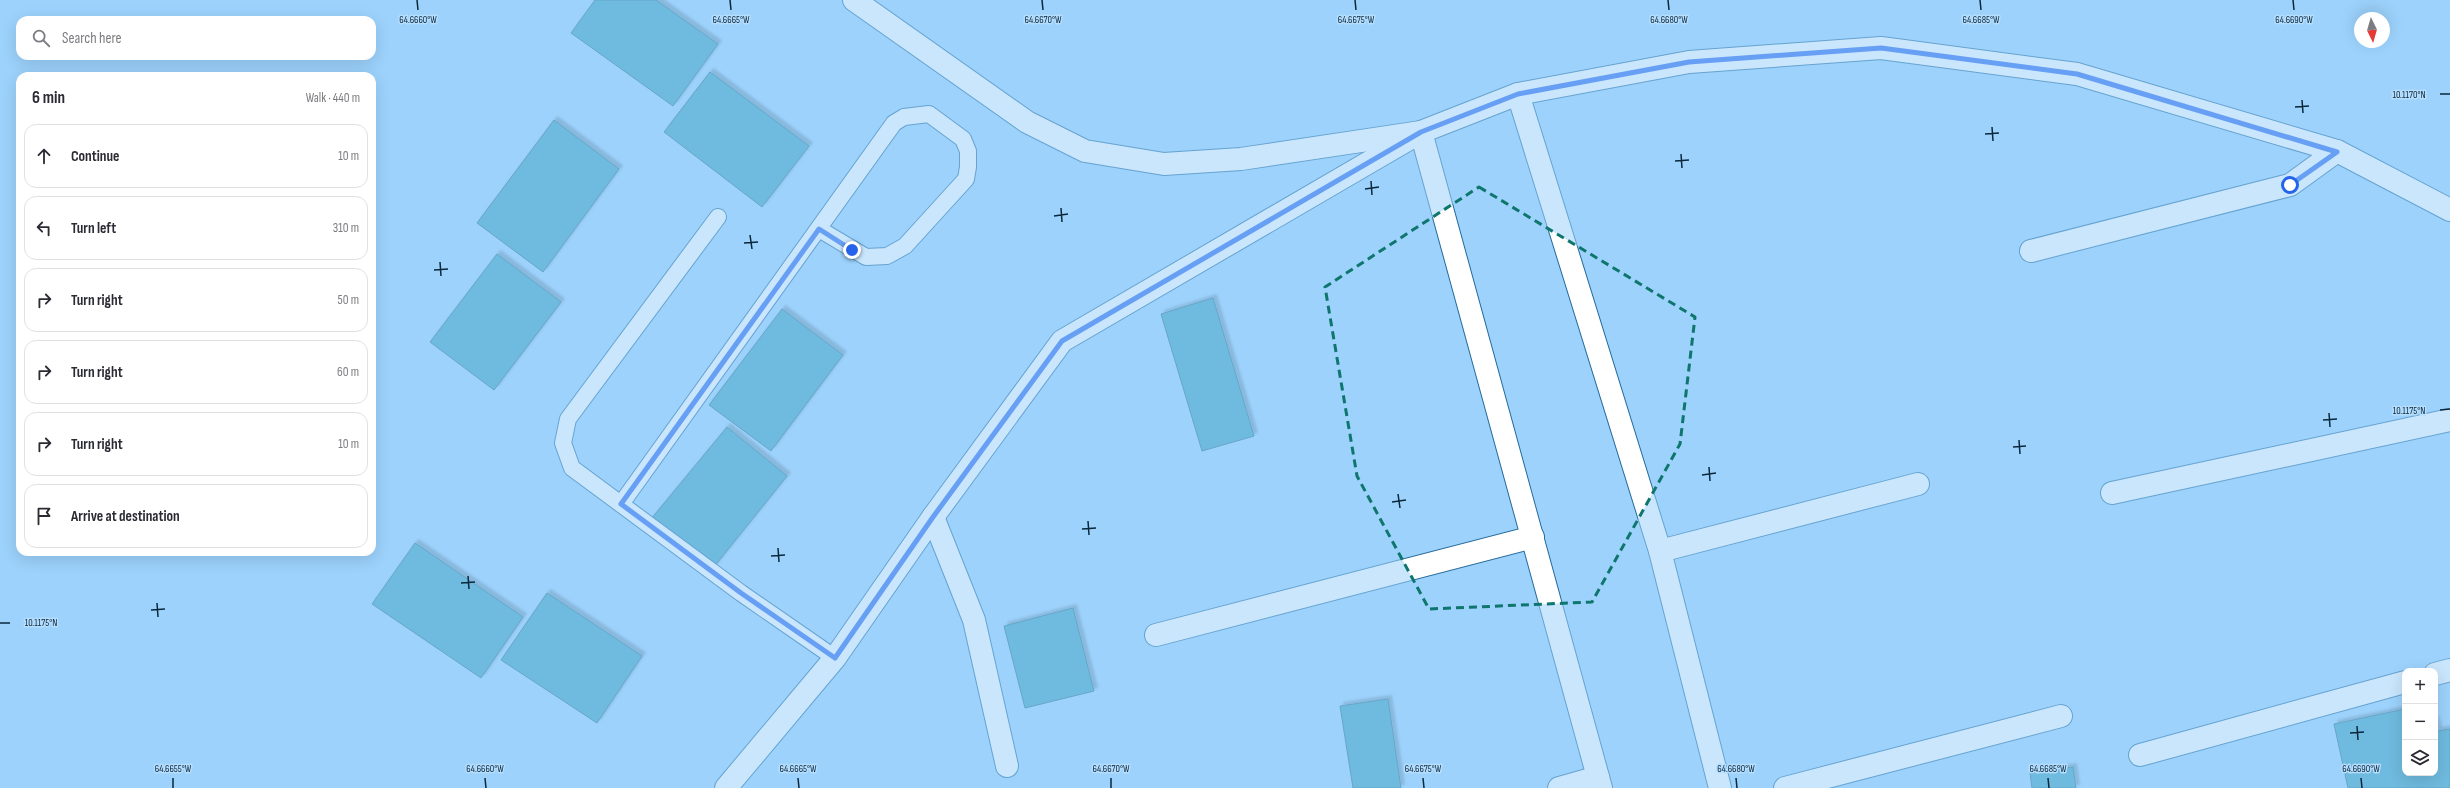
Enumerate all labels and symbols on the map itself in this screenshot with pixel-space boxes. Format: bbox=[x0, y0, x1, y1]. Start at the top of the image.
north arrow bbox=[2354, 12, 2390, 48]
text: 64.6660°W bbox=[399, 14, 437, 26]
text: 64.6665°W bbox=[712, 14, 750, 26]
text: 64.6670°W bbox=[1024, 14, 1062, 26]
text: 64.6675°W bbox=[1338, 14, 1375, 26]
text: 64.6680°W bbox=[1650, 14, 1688, 26]
text: 64.6685°W bbox=[1962, 14, 2000, 26]
text: 64.6690°W bbox=[2275, 14, 2313, 26]
text: 10.1170°N bbox=[2392, 89, 2426, 101]
route start bbox=[2281, 176, 2299, 194]
route end bbox=[843, 241, 861, 259]
text: 10.1175°N bbox=[2393, 405, 2425, 417]
text: 10.1175°N bbox=[25, 617, 57, 629]
text: 64.6655°W bbox=[155, 763, 192, 775]
text: 64.6660°W bbox=[466, 763, 504, 775]
text: 64.6665°W bbox=[779, 763, 817, 775]
text: 64.6670°W bbox=[1092, 763, 1130, 775]
text: 64.6675°W bbox=[1405, 763, 1442, 775]
text: 64.6680°W bbox=[1717, 763, 1755, 775]
text: 64.6685°W bbox=[2029, 763, 2067, 775]
text: 64.6690°W bbox=[2342, 763, 2380, 775]

